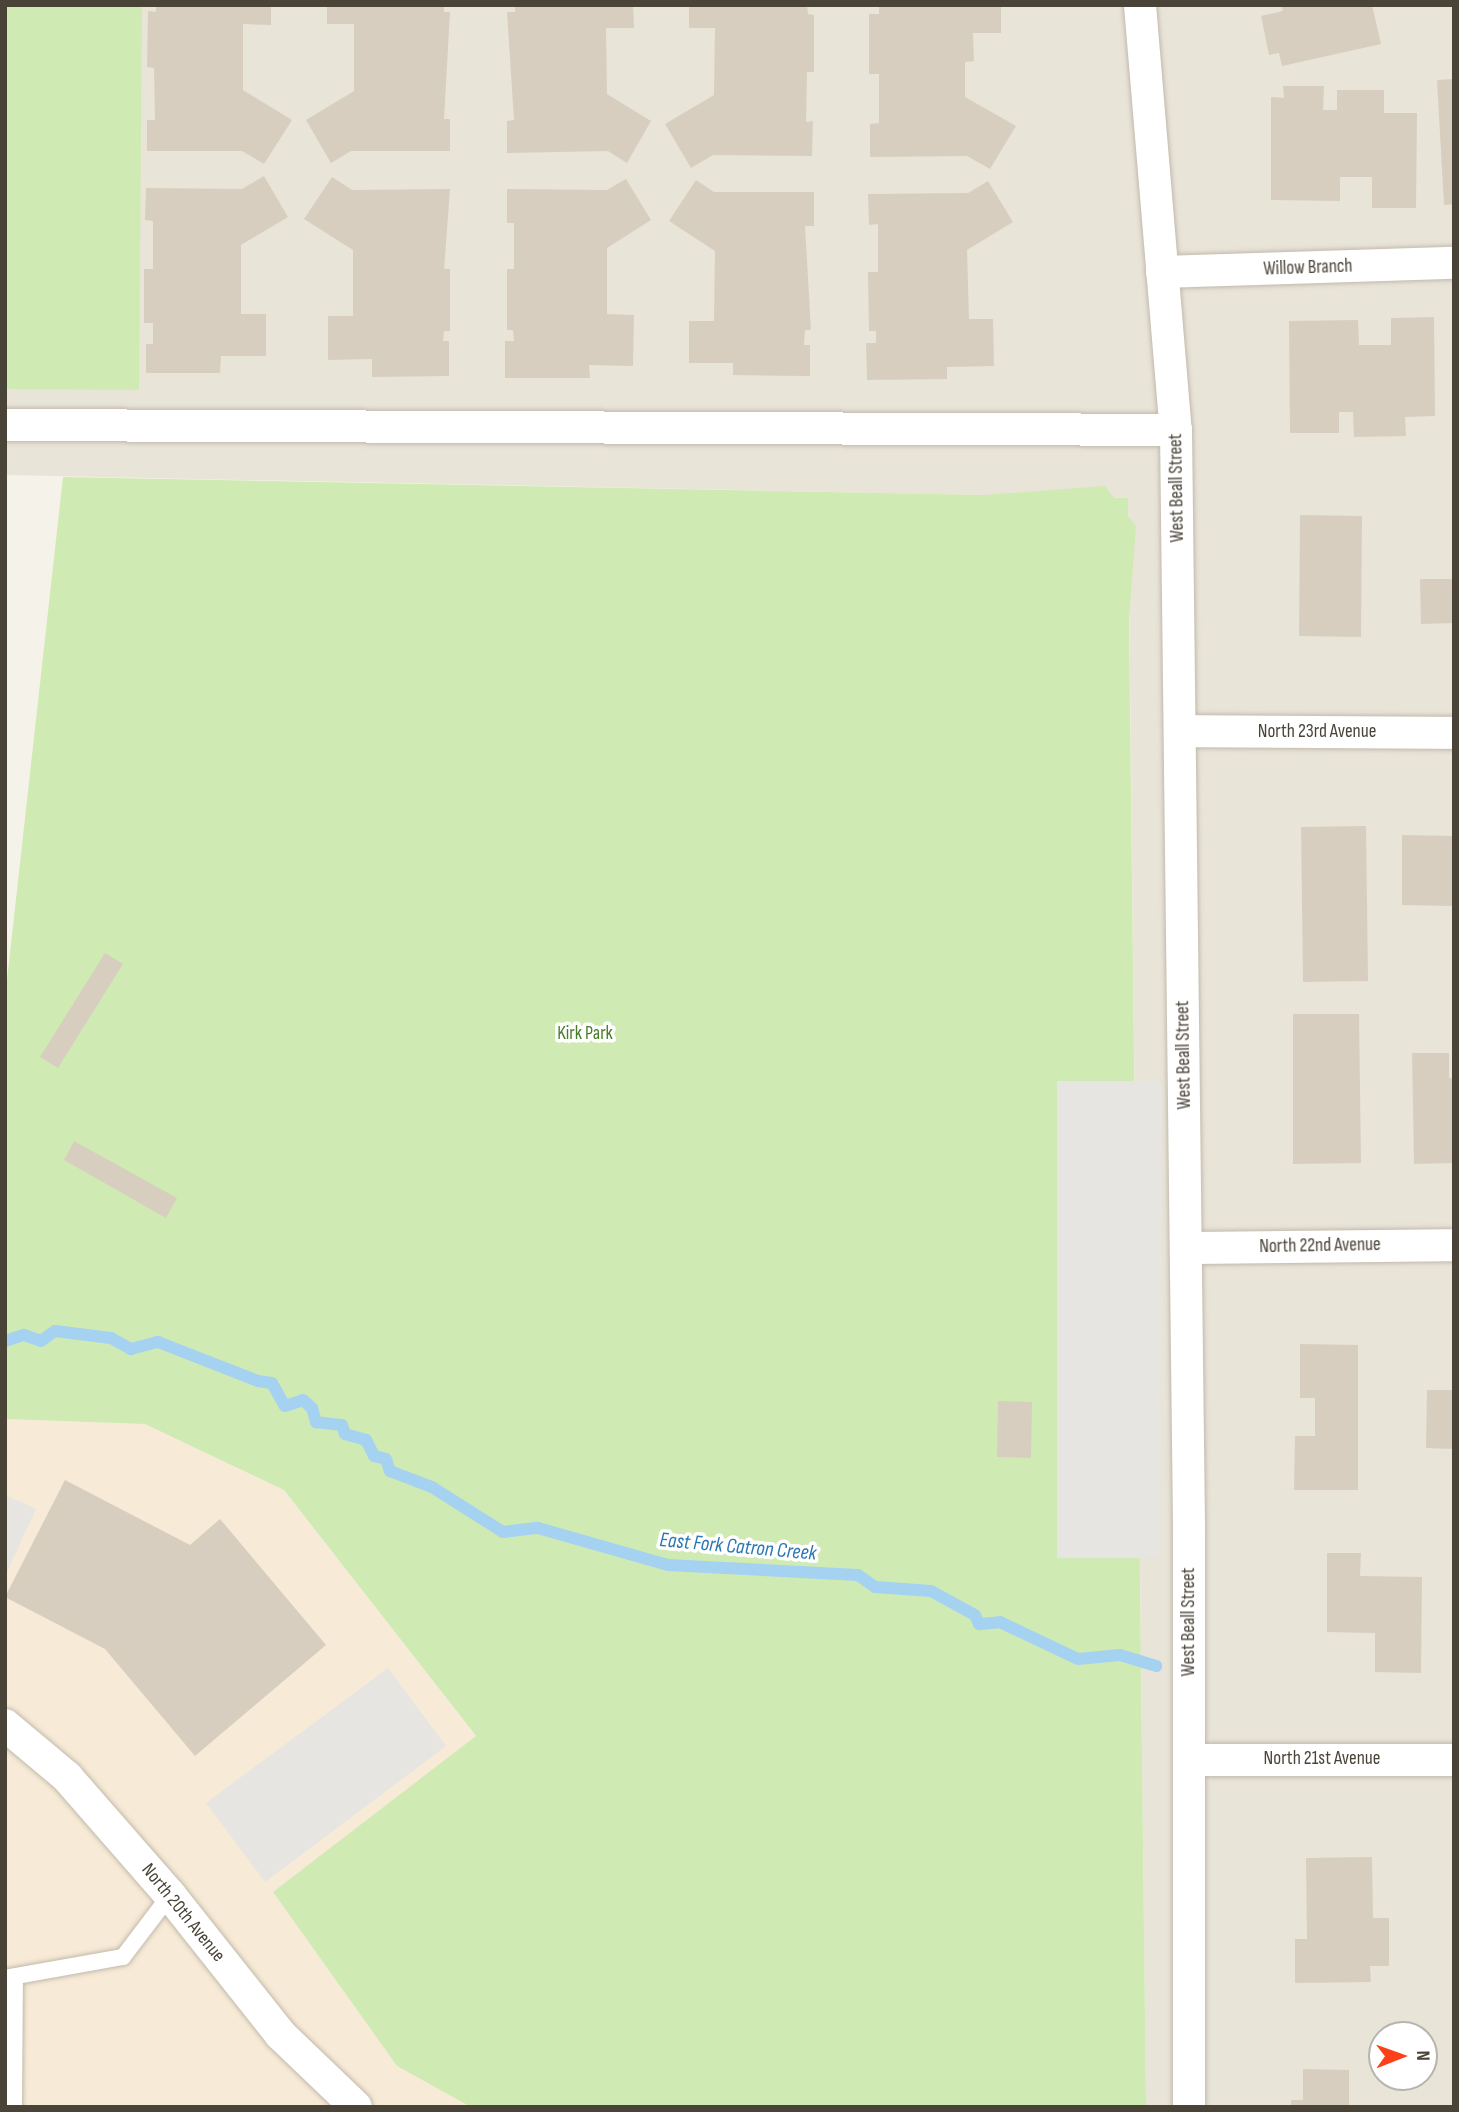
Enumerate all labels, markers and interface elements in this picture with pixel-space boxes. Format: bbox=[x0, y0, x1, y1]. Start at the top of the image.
street label: Willow Branch bbox=[1263, 255, 1353, 281]
street label: West Beall Street bbox=[1165, 433, 1189, 543]
street label: North 23rd Avenue bbox=[1258, 721, 1376, 743]
street label: West Beall Street bbox=[1172, 1000, 1196, 1110]
park label: Kirk Park bbox=[557, 1023, 613, 1045]
street label: North 22nd Avenue bbox=[1259, 1234, 1381, 1258]
water label: East Fork Catron Creek bbox=[658, 1528, 818, 1566]
street label: West Beall Street bbox=[1178, 1568, 1200, 1676]
street label: North 21st Avenue bbox=[1264, 1748, 1380, 1770]
street label: North 20th Avenue bbox=[136, 1859, 230, 1967]
north arrow bbox=[1368, 2021, 1438, 2091]
text: N bbox=[1411, 2050, 1434, 2061]

